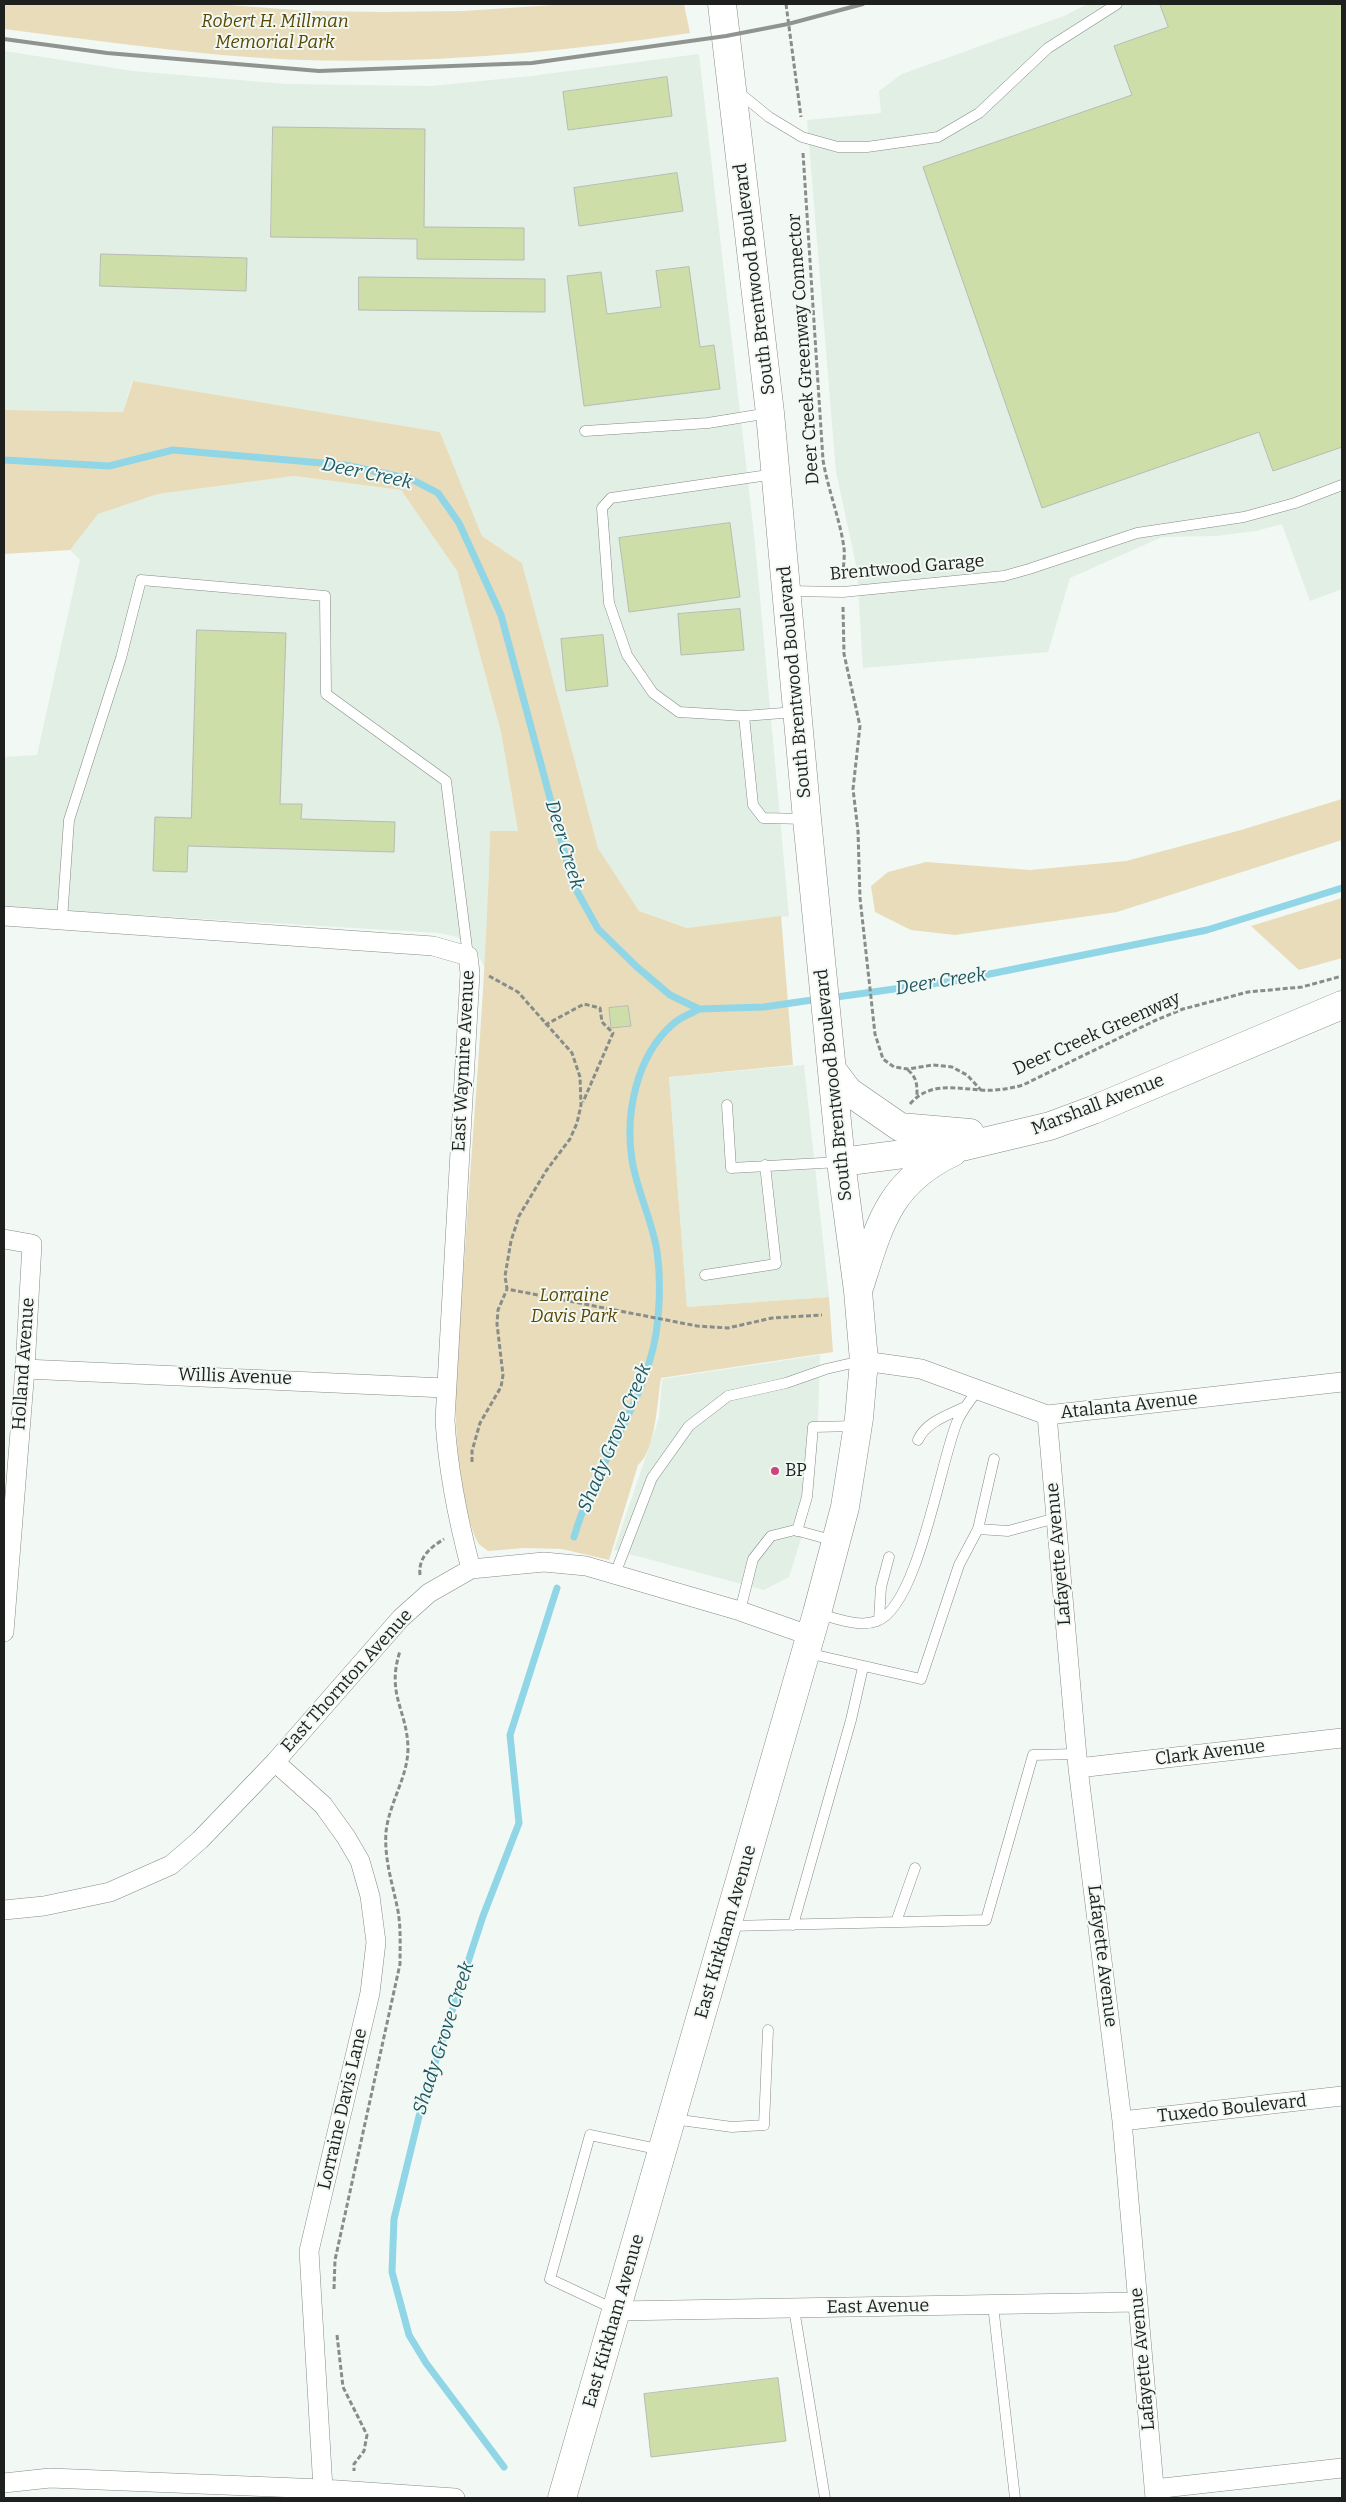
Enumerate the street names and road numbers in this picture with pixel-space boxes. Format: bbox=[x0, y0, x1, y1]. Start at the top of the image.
street label: South Brentwood Boulevard bbox=[730, 162, 780, 396]
street label: Deer Creek Greenway Connector bbox=[784, 213, 824, 485]
street label: Brentwood Garage bbox=[829, 550, 985, 586]
street label: South Brentwood Boulevard bbox=[774, 565, 816, 799]
street label: South Brentwood Boulevard bbox=[811, 968, 857, 1202]
street label: East Waymire Avenue bbox=[448, 970, 480, 1152]
street label: Deer Creek Greenway bbox=[1010, 987, 1184, 1081]
street label: Marshall Avenue bbox=[1029, 1070, 1167, 1140]
street label: Holland Avenue bbox=[9, 1297, 39, 1431]
street label: Willis Avenue bbox=[178, 1364, 292, 1390]
street label: Atalanta Avenue bbox=[1059, 1388, 1199, 1424]
street label: Lafayette Avenue bbox=[1042, 1482, 1076, 1626]
street label: East Thornton Avenue bbox=[277, 1605, 417, 1757]
street label: Clark Avenue bbox=[1154, 1736, 1266, 1770]
street label: East Kirkham Avenue bbox=[691, 1843, 761, 2021]
street label: Lafayette Avenue bbox=[1083, 1883, 1121, 2029]
street label: Lorraine Davis Lane bbox=[314, 2026, 372, 2192]
street label: Tuxedo Boulevard bbox=[1156, 2090, 1308, 2128]
street label: East Kirkham Avenue bbox=[579, 2232, 649, 2410]
street label: Lafayette Avenue bbox=[1126, 2287, 1160, 2431]
street label: East Avenue bbox=[826, 2295, 930, 2319]

